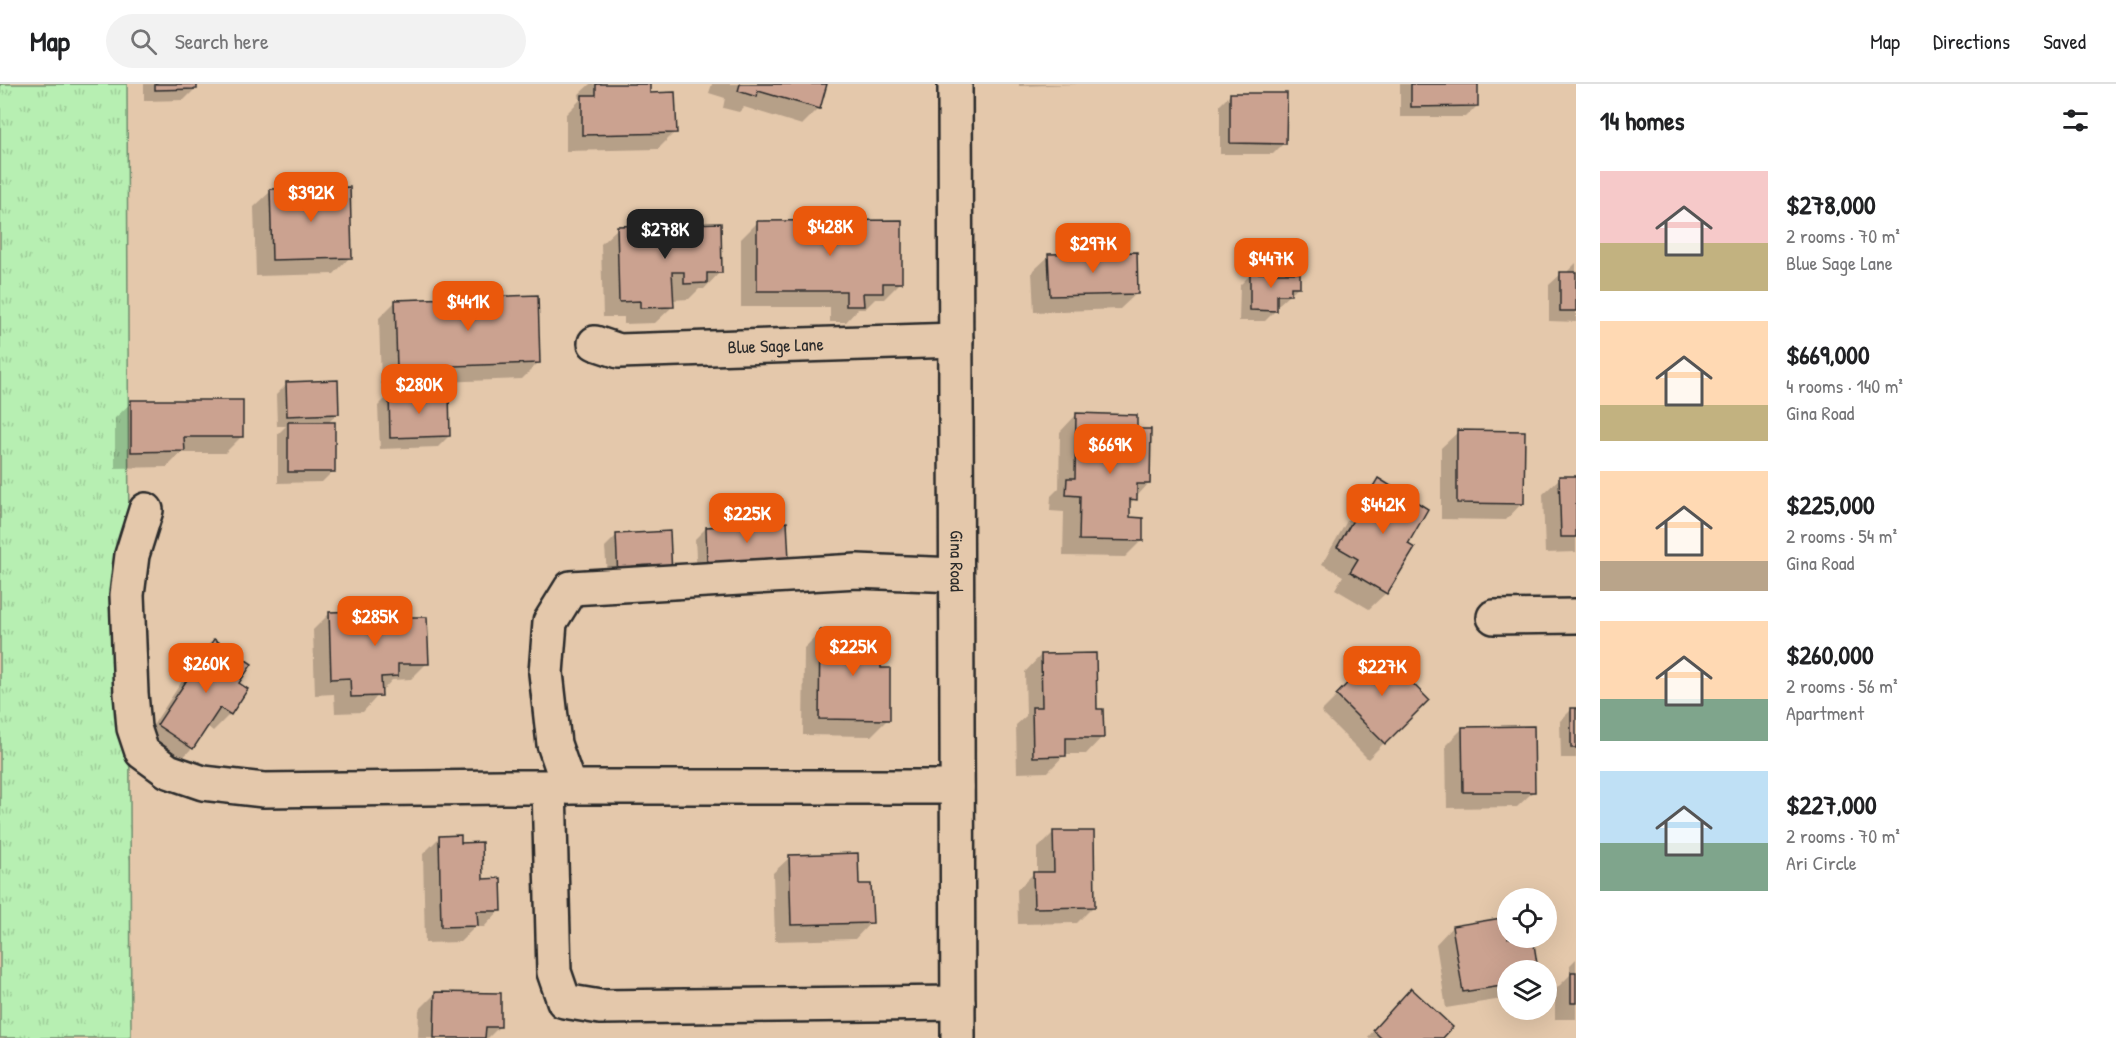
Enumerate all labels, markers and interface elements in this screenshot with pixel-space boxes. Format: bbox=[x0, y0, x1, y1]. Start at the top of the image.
search box bbox=[106, 14, 526, 68]
text: Map bbox=[30, 22, 70, 60]
icon: search bbox=[127, 25, 160, 58]
text: Search here bbox=[175, 26, 269, 56]
text: Map bbox=[1870, 27, 1900, 56]
text: Directions bbox=[1933, 27, 2010, 56]
text: Saved bbox=[2043, 27, 2086, 56]
text: 14 homes bbox=[1600, 103, 1685, 138]
icon: filters bbox=[2059, 104, 2092, 137]
pin: $392K bbox=[269, 172, 353, 223]
text: $392K bbox=[288, 178, 334, 205]
text: $278,000 bbox=[1786, 187, 1876, 222]
icon: home bbox=[1648, 195, 1720, 267]
pin: $428K bbox=[788, 206, 872, 257]
pin: $278K bbox=[623, 209, 707, 260]
text: $428K bbox=[807, 212, 853, 239]
text: $278K bbox=[641, 215, 689, 242]
text: 2 rooms · 70 m² bbox=[1786, 222, 1900, 249]
pin: $297K bbox=[1051, 223, 1135, 274]
text: $297K bbox=[1069, 229, 1117, 256]
pin: $447K bbox=[1229, 238, 1313, 289]
text: $447K bbox=[1248, 244, 1294, 271]
text: Blue Sage Lane bbox=[1786, 249, 1893, 276]
pin: $441K bbox=[426, 281, 510, 332]
text: $441K bbox=[447, 287, 489, 314]
street label: Blue Sage Lane bbox=[727, 331, 824, 359]
text: $669,000 bbox=[1786, 337, 1870, 372]
icon: home bbox=[1648, 345, 1720, 417]
pin: $280K bbox=[377, 364, 461, 415]
text: $280K bbox=[395, 370, 443, 397]
text: 4 rooms · 140 m² bbox=[1786, 372, 1903, 399]
text: Gina Road bbox=[1786, 399, 1854, 426]
pin: $669K bbox=[1068, 424, 1152, 475]
text: $669K bbox=[1088, 430, 1132, 457]
pin: $442K bbox=[1341, 484, 1425, 535]
text: $225,000 bbox=[1786, 487, 1875, 522]
text: $442K bbox=[1361, 490, 1405, 517]
pin: $225K bbox=[705, 493, 789, 544]
icon: home bbox=[1648, 495, 1720, 567]
text: $225K bbox=[723, 499, 771, 526]
text: 2 rooms · 54 m² bbox=[1786, 522, 1897, 549]
street label: Gina Road bbox=[944, 530, 970, 592]
text: Gina Road bbox=[1786, 549, 1854, 576]
pin: $285K bbox=[333, 596, 417, 647]
text: $285K bbox=[351, 602, 399, 629]
pin: $225K bbox=[811, 626, 895, 677]
text: $225K bbox=[829, 632, 877, 659]
text: $260,000 bbox=[1786, 637, 1874, 672]
pin: $260K bbox=[164, 643, 248, 694]
icon: home bbox=[1648, 645, 1720, 717]
pin: $227K bbox=[1340, 646, 1424, 697]
text: $260K bbox=[183, 649, 229, 676]
text: $227K bbox=[1357, 652, 1407, 679]
text: 2 rooms · 56 m² bbox=[1786, 672, 1898, 699]
text: Apartment bbox=[1786, 699, 1864, 726]
text: $227,000 bbox=[1786, 787, 1877, 822]
icon: home bbox=[1648, 795, 1720, 867]
text: 2 rooms · 70 m² bbox=[1786, 822, 1900, 849]
text: Ari Circle bbox=[1786, 849, 1857, 876]
map controls bbox=[1497, 888, 1557, 1020]
button: locate bbox=[1497, 888, 1557, 948]
button: layers bbox=[1497, 960, 1557, 1020]

